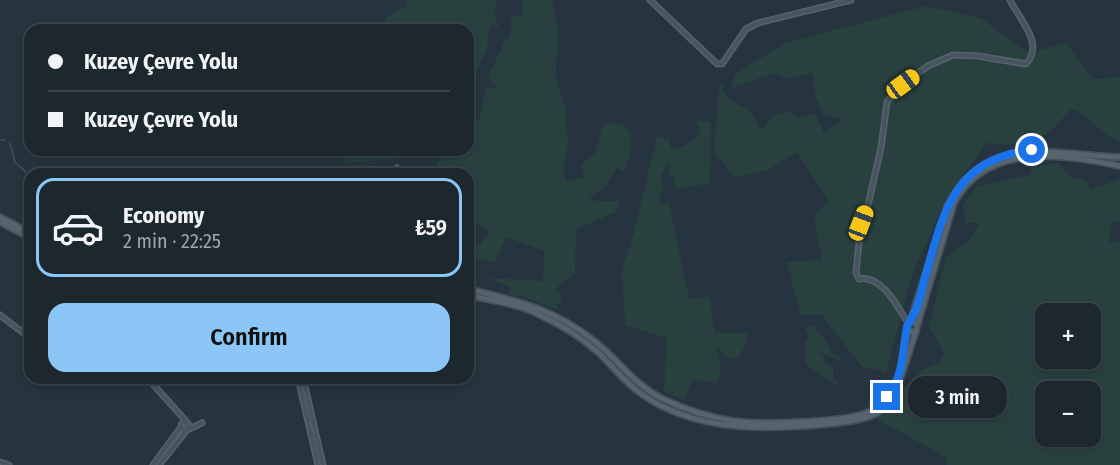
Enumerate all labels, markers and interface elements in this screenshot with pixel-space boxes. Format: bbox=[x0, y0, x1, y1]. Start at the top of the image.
text: Kuzey Çevre Yolu bbox=[84, 48, 238, 75]
car bbox=[883, 66, 923, 102]
text: Kuzey Çevre Yolu bbox=[84, 106, 238, 133]
route start bbox=[1018, 136, 1045, 163]
icon: car bbox=[51, 201, 105, 255]
text: Economy bbox=[123, 202, 204, 229]
car bbox=[846, 203, 876, 243]
text: ₺59 bbox=[415, 214, 447, 241]
text: 2 min · 22:25 bbox=[123, 229, 221, 253]
button: Confirm bbox=[48, 303, 450, 372]
map controls bbox=[1035, 303, 1101, 447]
button: + bbox=[1035, 303, 1101, 369]
callout: 3 min bbox=[908, 376, 1007, 418]
button: − bbox=[1035, 381, 1101, 447]
route end bbox=[873, 383, 900, 410]
text: 3 min bbox=[935, 385, 980, 409]

